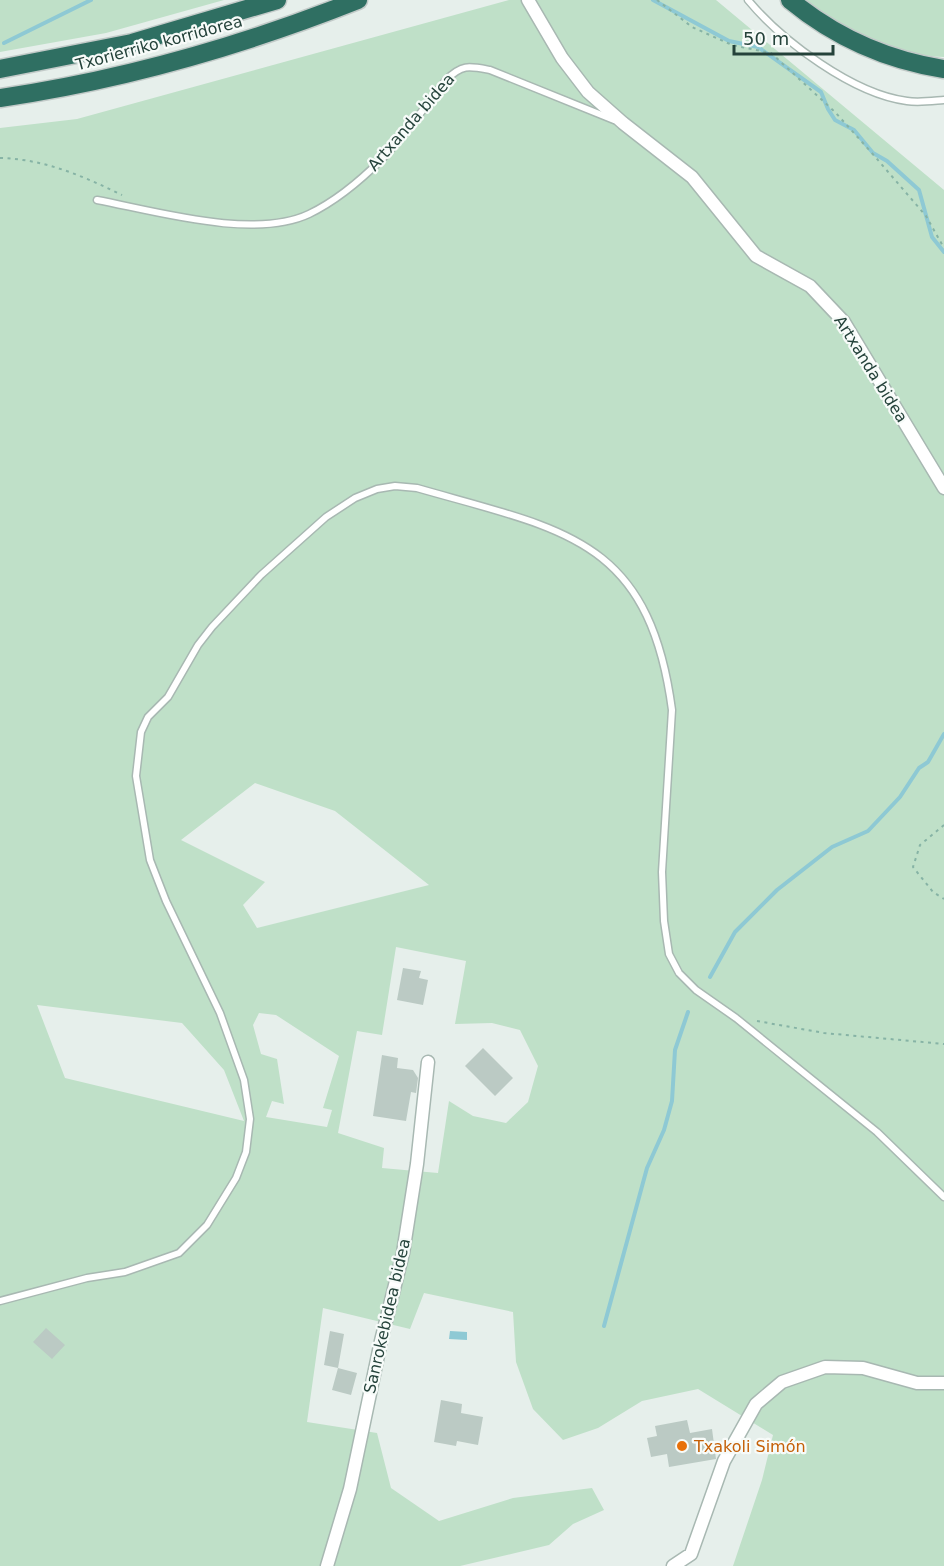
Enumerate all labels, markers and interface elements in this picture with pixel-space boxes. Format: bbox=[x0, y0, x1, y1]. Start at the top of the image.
street label: Txorierriko korridorea bbox=[73, 12, 244, 75]
scale bar bbox=[734, 18, 833, 56]
text: 50 m bbox=[743, 28, 789, 49]
street label: Artxanda bidea bbox=[364, 69, 458, 175]
street label: Artxanda bidea bbox=[830, 312, 912, 426]
street label: Sanrokebidea bidea bbox=[360, 1237, 414, 1395]
place label: Txakoli Simón bbox=[693, 1437, 806, 1456]
marker: Txakoli Simón bbox=[675, 1439, 689, 1453]

